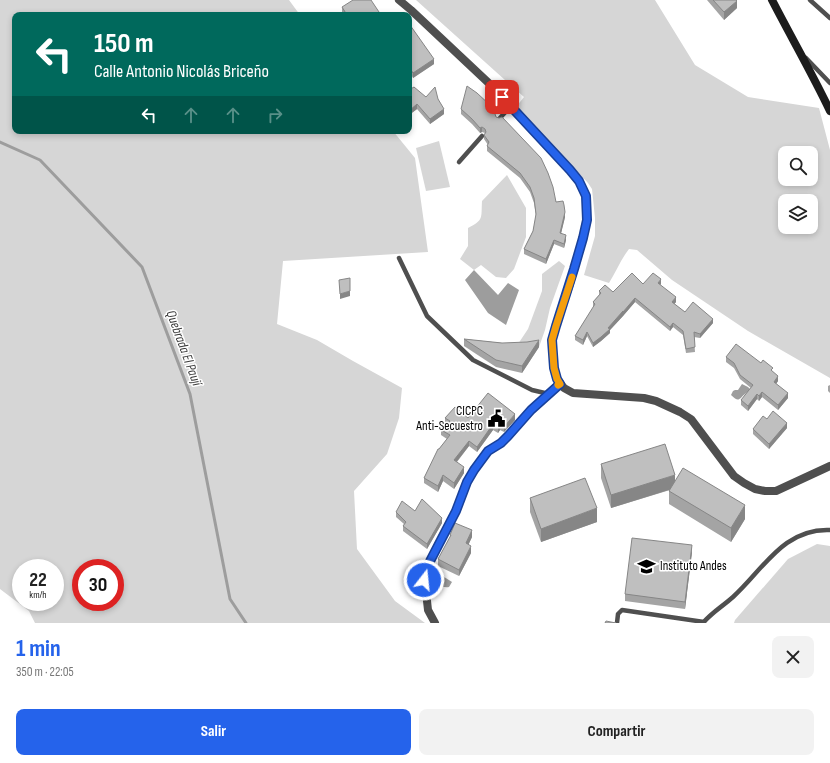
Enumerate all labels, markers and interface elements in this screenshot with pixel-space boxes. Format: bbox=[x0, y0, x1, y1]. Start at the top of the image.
text: 150 m bbox=[94, 27, 154, 60]
icon: left bbox=[28, 28, 80, 80]
text: Calle Antonio Nicolás Briceño bbox=[94, 61, 269, 82]
pin bbox=[485, 80, 519, 114]
icon: arrive bbox=[491, 86, 513, 108]
icon: left bbox=[138, 104, 160, 126]
icon: ahead bbox=[180, 104, 202, 126]
icon: ahead bbox=[222, 104, 244, 126]
icon: right bbox=[264, 104, 286, 126]
map controls bbox=[778, 146, 818, 234]
button: search bbox=[778, 146, 818, 186]
button: layers bbox=[778, 194, 818, 234]
water label: Quebrada El Paují bbox=[162, 308, 206, 389]
place label: CICPC Anti-Secuestro bbox=[415, 403, 483, 434]
public building icon: CICPC Anti-Secuestro bbox=[486, 408, 506, 428]
school or university icon: Instituto Andes bbox=[637, 556, 657, 576]
place label: Instituto Andes bbox=[660, 558, 727, 574]
speed limit sign: 30 bbox=[72, 559, 124, 611]
position arrow bbox=[403, 559, 445, 601]
text: 22 bbox=[29, 568, 47, 592]
text: km/h bbox=[29, 589, 47, 601]
text: 1 min bbox=[16, 634, 61, 663]
button: close bbox=[772, 636, 814, 678]
text: 350 m · 22:05 bbox=[16, 664, 74, 680]
button: Salir bbox=[16, 709, 411, 755]
button: Compartir bbox=[419, 709, 814, 755]

